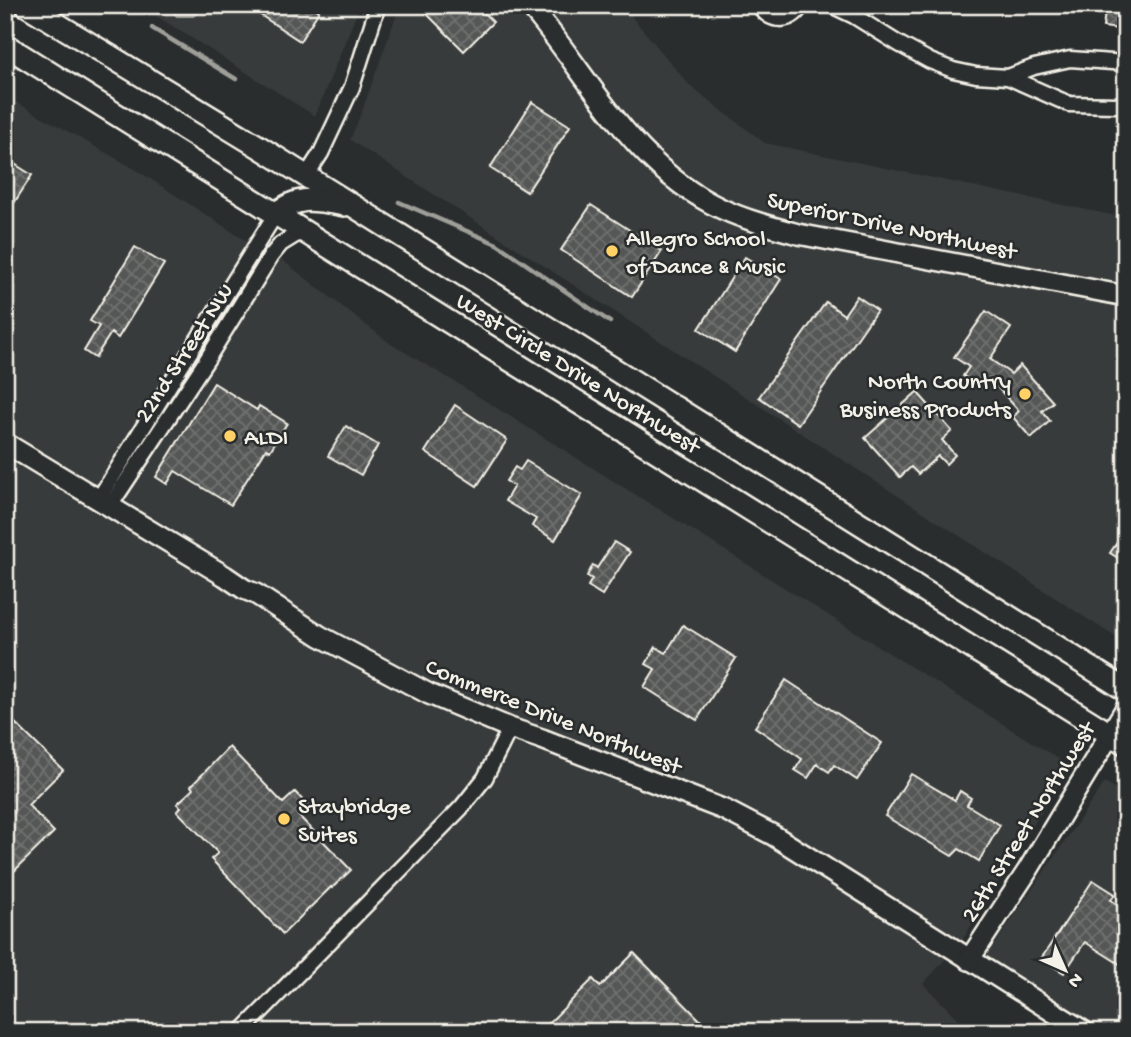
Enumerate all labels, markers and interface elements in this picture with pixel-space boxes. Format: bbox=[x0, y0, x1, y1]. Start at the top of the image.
street label: Superior Drive Northwest bbox=[764, 187, 1021, 268]
place label: Allegro School of Dance & Music bbox=[626, 226, 786, 283]
marker: Allegro School of Dance & Music bbox=[604, 243, 620, 259]
street label: 22nd Street NW bbox=[130, 279, 242, 429]
street label: West Circle Drive Northwest bbox=[450, 288, 706, 463]
place label: North Country Business Products bbox=[839, 369, 1012, 426]
marker: North Country Business Products bbox=[1017, 386, 1033, 402]
place label: ALDI bbox=[244, 425, 288, 454]
marker: ALDI bbox=[222, 428, 238, 444]
street label: Commerce Drive Northwest bbox=[420, 654, 687, 784]
street label: 26th Street Northwest bbox=[956, 715, 1105, 928]
place label: Staybridge Suites bbox=[298, 794, 411, 851]
marker: Staybridge Suites bbox=[276, 811, 292, 827]
north arrow bbox=[1030, 936, 1100, 1006]
text: N bbox=[1062, 967, 1087, 992]

